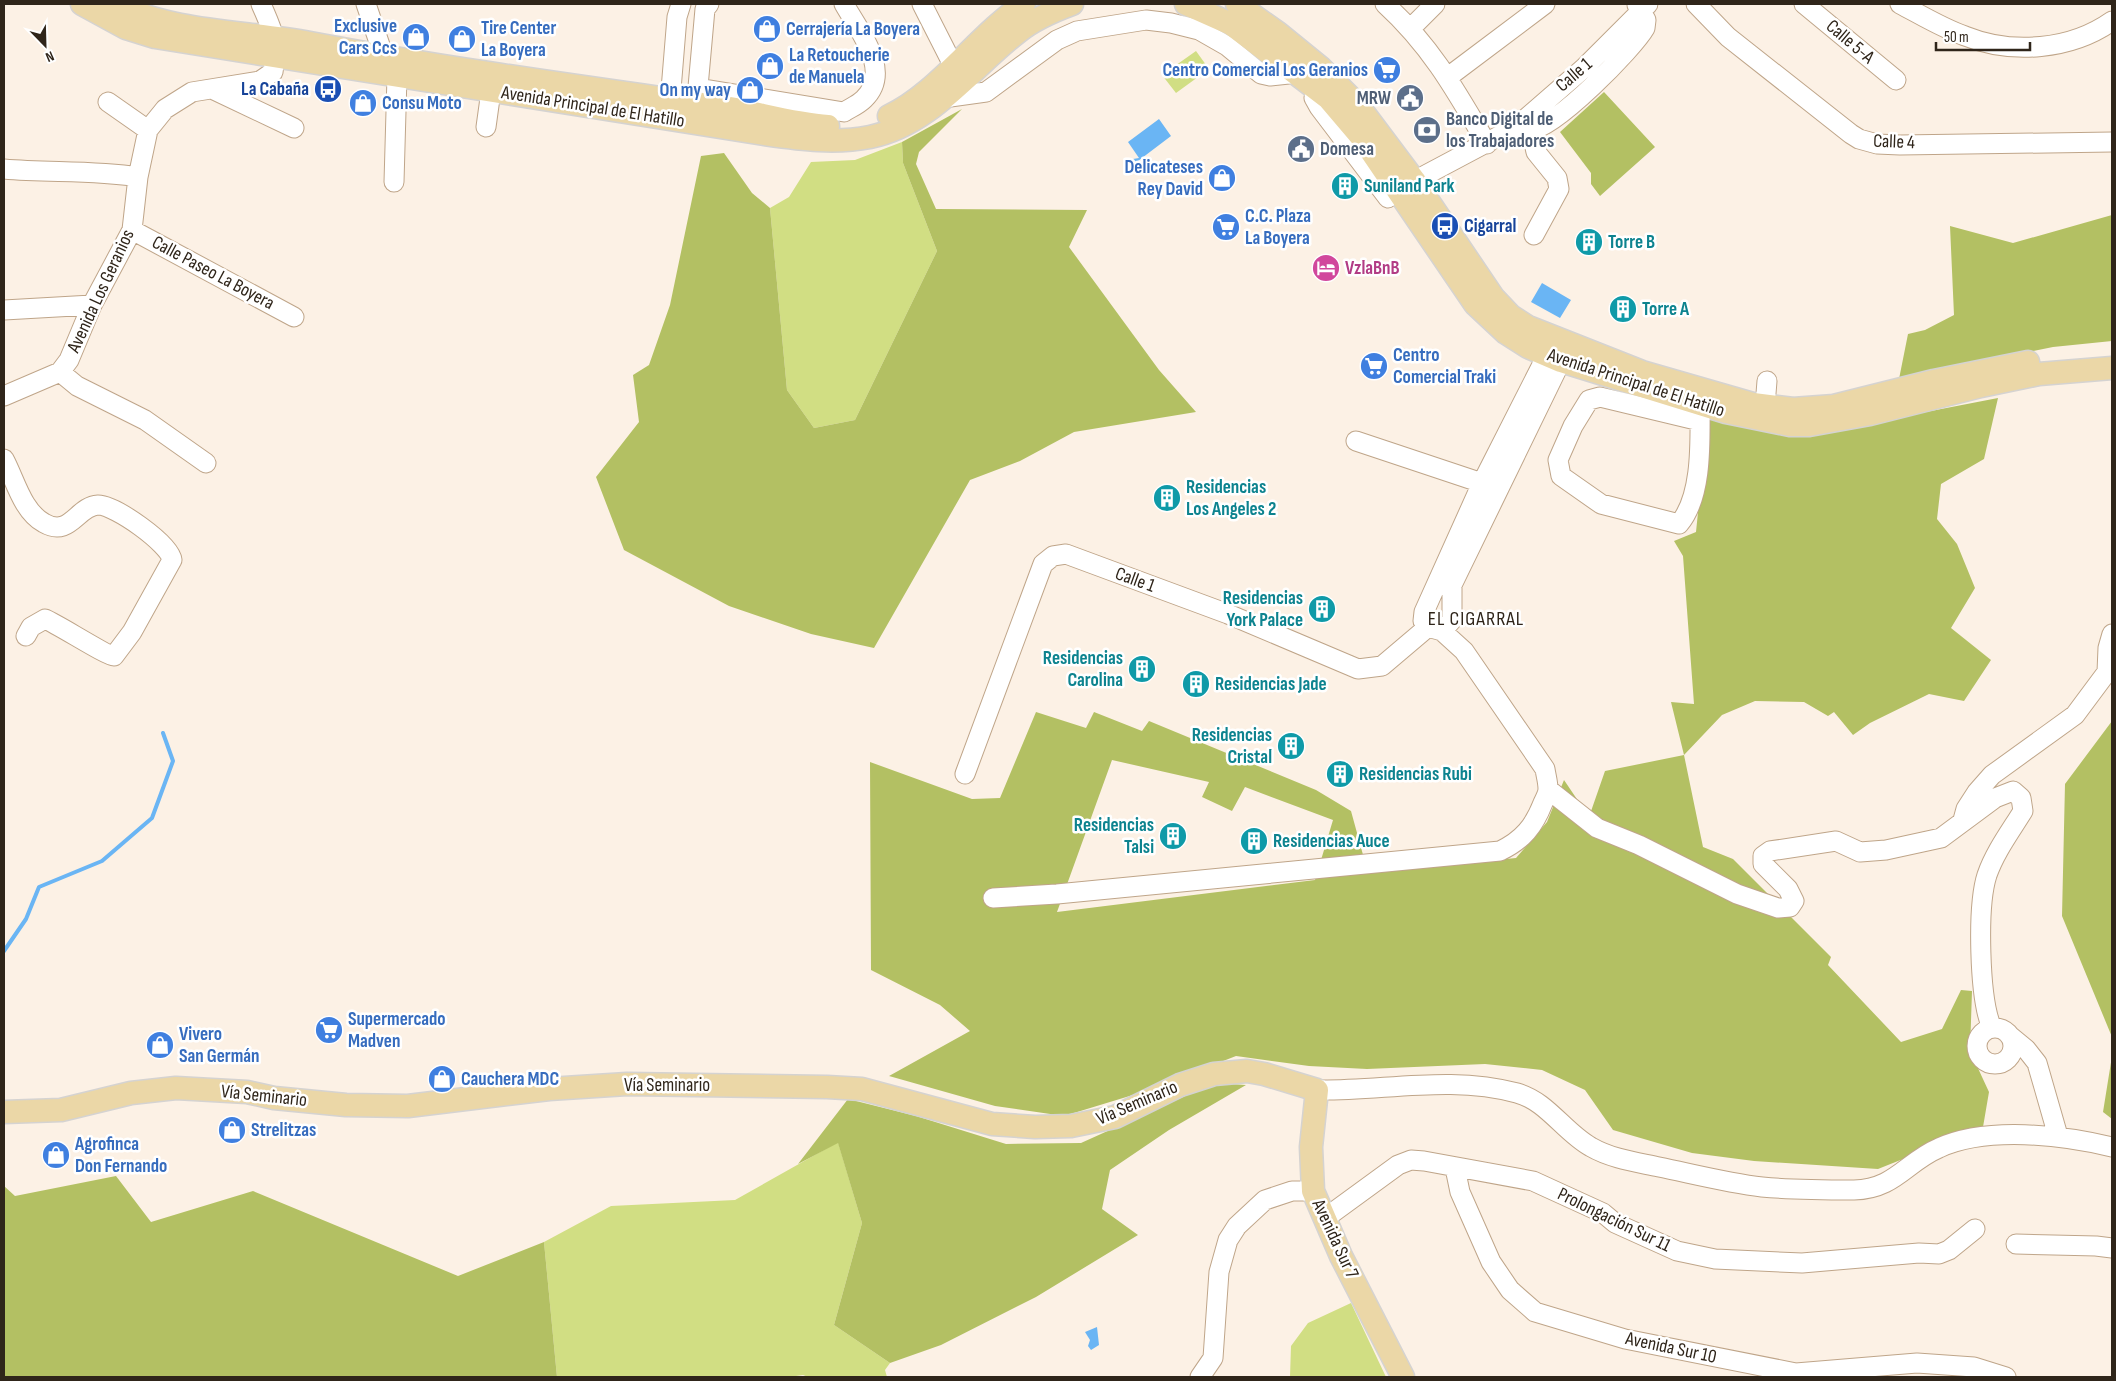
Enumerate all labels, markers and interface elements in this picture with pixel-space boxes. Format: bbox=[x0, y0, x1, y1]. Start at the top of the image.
shop icon: Cerrajería La Boyera bbox=[752, 14, 782, 44]
place label: Exclusive Cars Ccs bbox=[334, 15, 397, 60]
street label: Calle 5-A bbox=[1821, 15, 1880, 69]
place label: Tire Center La Boyera bbox=[481, 17, 556, 62]
place label: Cerrajería La Boyera bbox=[786, 18, 920, 41]
north arrow bbox=[20, 20, 70, 70]
scale bar bbox=[1936, 20, 2030, 52]
shop icon: Exclusive Cars Ccs bbox=[401, 22, 431, 52]
shop icon: Tire Center La Boyera bbox=[447, 24, 477, 54]
text: 50 m bbox=[1944, 28, 1969, 47]
place label: La Retoucherie de Manuela bbox=[789, 44, 890, 89]
text: N bbox=[43, 47, 57, 66]
shop icon: La Retoucherie de Manuela bbox=[755, 51, 785, 81]
street label: Calle 1 bbox=[1551, 53, 1597, 97]
supermarket icon: Centro Comercial Los Geranios bbox=[1372, 55, 1402, 85]
place label: Centro Comercial Los Geranios bbox=[1163, 59, 1368, 82]
bus stop icon: La Cabaña bbox=[313, 74, 343, 104]
shop icon: On my way bbox=[735, 75, 765, 105]
place label: La Cabaña bbox=[241, 78, 309, 101]
place label: On my way bbox=[660, 79, 731, 102]
street label: Avenida Principal de El Hatillo bbox=[499, 81, 686, 133]
public building icon: MRW bbox=[1395, 83, 1425, 113]
place label: MRW bbox=[1357, 87, 1392, 110]
shop icon: Consu Moto bbox=[348, 88, 378, 118]
place label: Consu Moto bbox=[382, 92, 462, 115]
place label: Banco Digital de los Trabajadores bbox=[1446, 108, 1554, 153]
bank icon: Banco Digital de los Trabajadores bbox=[1412, 115, 1442, 145]
street label: Calle 4 bbox=[1873, 130, 1915, 154]
public building icon: Domesa bbox=[1286, 134, 1316, 164]
place label: Domesa bbox=[1320, 138, 1374, 161]
place label: Delicateses Rey David bbox=[1124, 156, 1203, 201]
shop icon: Delicateses Rey David bbox=[1207, 163, 1237, 193]
building icon: Suniland Park bbox=[1330, 171, 1360, 201]
place label: Suniland Park bbox=[1364, 175, 1455, 198]
place label: C.C. Plaza La Boyera bbox=[1245, 205, 1311, 250]
bus stop icon: Cigarral bbox=[1430, 211, 1460, 241]
supermarket icon: C.C. Plaza La Boyera bbox=[1211, 212, 1241, 242]
place label: Cigarral bbox=[1464, 215, 1516, 238]
street label: Avenida Los Geranios bbox=[62, 226, 140, 357]
building icon: Torre B bbox=[1574, 227, 1604, 257]
street label: Calle Paseo La Boyera bbox=[148, 231, 278, 315]
place label: Torre B bbox=[1608, 231, 1655, 254]
hotel icon: VzlaBnB bbox=[1311, 253, 1341, 283]
place label: VzlaBnB bbox=[1345, 257, 1400, 280]
building icon: Torre A bbox=[1608, 294, 1638, 324]
place label: Torre A bbox=[1642, 298, 1690, 321]
street label: Avenida Principal de El Hatillo bbox=[1544, 343, 1727, 423]
place label: Centro Comercial Traki bbox=[1393, 344, 1496, 389]
supermarket icon: Centro Comercial Traki bbox=[1359, 351, 1389, 381]
place label: Residencias Los Angeles 2 bbox=[1186, 476, 1276, 521]
building icon: Residencias Los Angeles 2 bbox=[1152, 483, 1182, 513]
street label: Calle 1 bbox=[1112, 562, 1158, 598]
place label: Residencias York Palace bbox=[1223, 587, 1303, 632]
building icon: Residencias York Palace bbox=[1307, 594, 1337, 624]
district label: EL CIGARRAL bbox=[1428, 607, 1524, 631]
place label: Residencias Carolina bbox=[1043, 647, 1123, 692]
building icon: Residencias Carolina bbox=[1127, 654, 1157, 684]
building icon: Residencias Jade bbox=[1181, 669, 1211, 699]
place label: Residencias Jade bbox=[1215, 673, 1327, 696]
place label: Residencias Cristal bbox=[1192, 724, 1272, 769]
building icon: Residencias Cristal bbox=[1276, 731, 1306, 761]
building icon: Residencias Rubi bbox=[1325, 759, 1355, 789]
place label: Residencias Rubi bbox=[1359, 763, 1472, 786]
place label: Residencias Talsi bbox=[1074, 814, 1154, 859]
building icon: Residencias Talsi bbox=[1158, 821, 1188, 851]
building icon: Residencias Auce bbox=[1239, 826, 1269, 856]
place label: Residencias Auce bbox=[1273, 830, 1390, 853]
place label: Supermercado Madven bbox=[348, 1008, 446, 1053]
supermarket icon: Supermercado Madven bbox=[314, 1015, 344, 1045]
place label: Vivero San Germán bbox=[179, 1023, 260, 1068]
shop icon: Vivero San Germán bbox=[145, 1030, 175, 1060]
shop icon: Cauchera MDC bbox=[427, 1064, 457, 1094]
place label: Cauchera MDC bbox=[461, 1068, 559, 1091]
street label: Vía Seminario bbox=[624, 1074, 710, 1097]
street label: Vía Seminario bbox=[1093, 1076, 1181, 1130]
street label: Vía Seminario bbox=[220, 1080, 308, 1112]
shop icon: Strelitzas bbox=[217, 1115, 247, 1145]
place label: Strelitzas bbox=[251, 1119, 316, 1142]
place label: Agrofinca Don Fernando bbox=[74, 1133, 167, 1178]
shop icon: Agrofinca Don Fernando bbox=[41, 1140, 71, 1170]
street label: Prolongación Sur 11 bbox=[1554, 1183, 1675, 1258]
street label: Avenida Sur 7 bbox=[1306, 1195, 1364, 1283]
street label: Avenida Sur 10 bbox=[1622, 1327, 1719, 1369]

